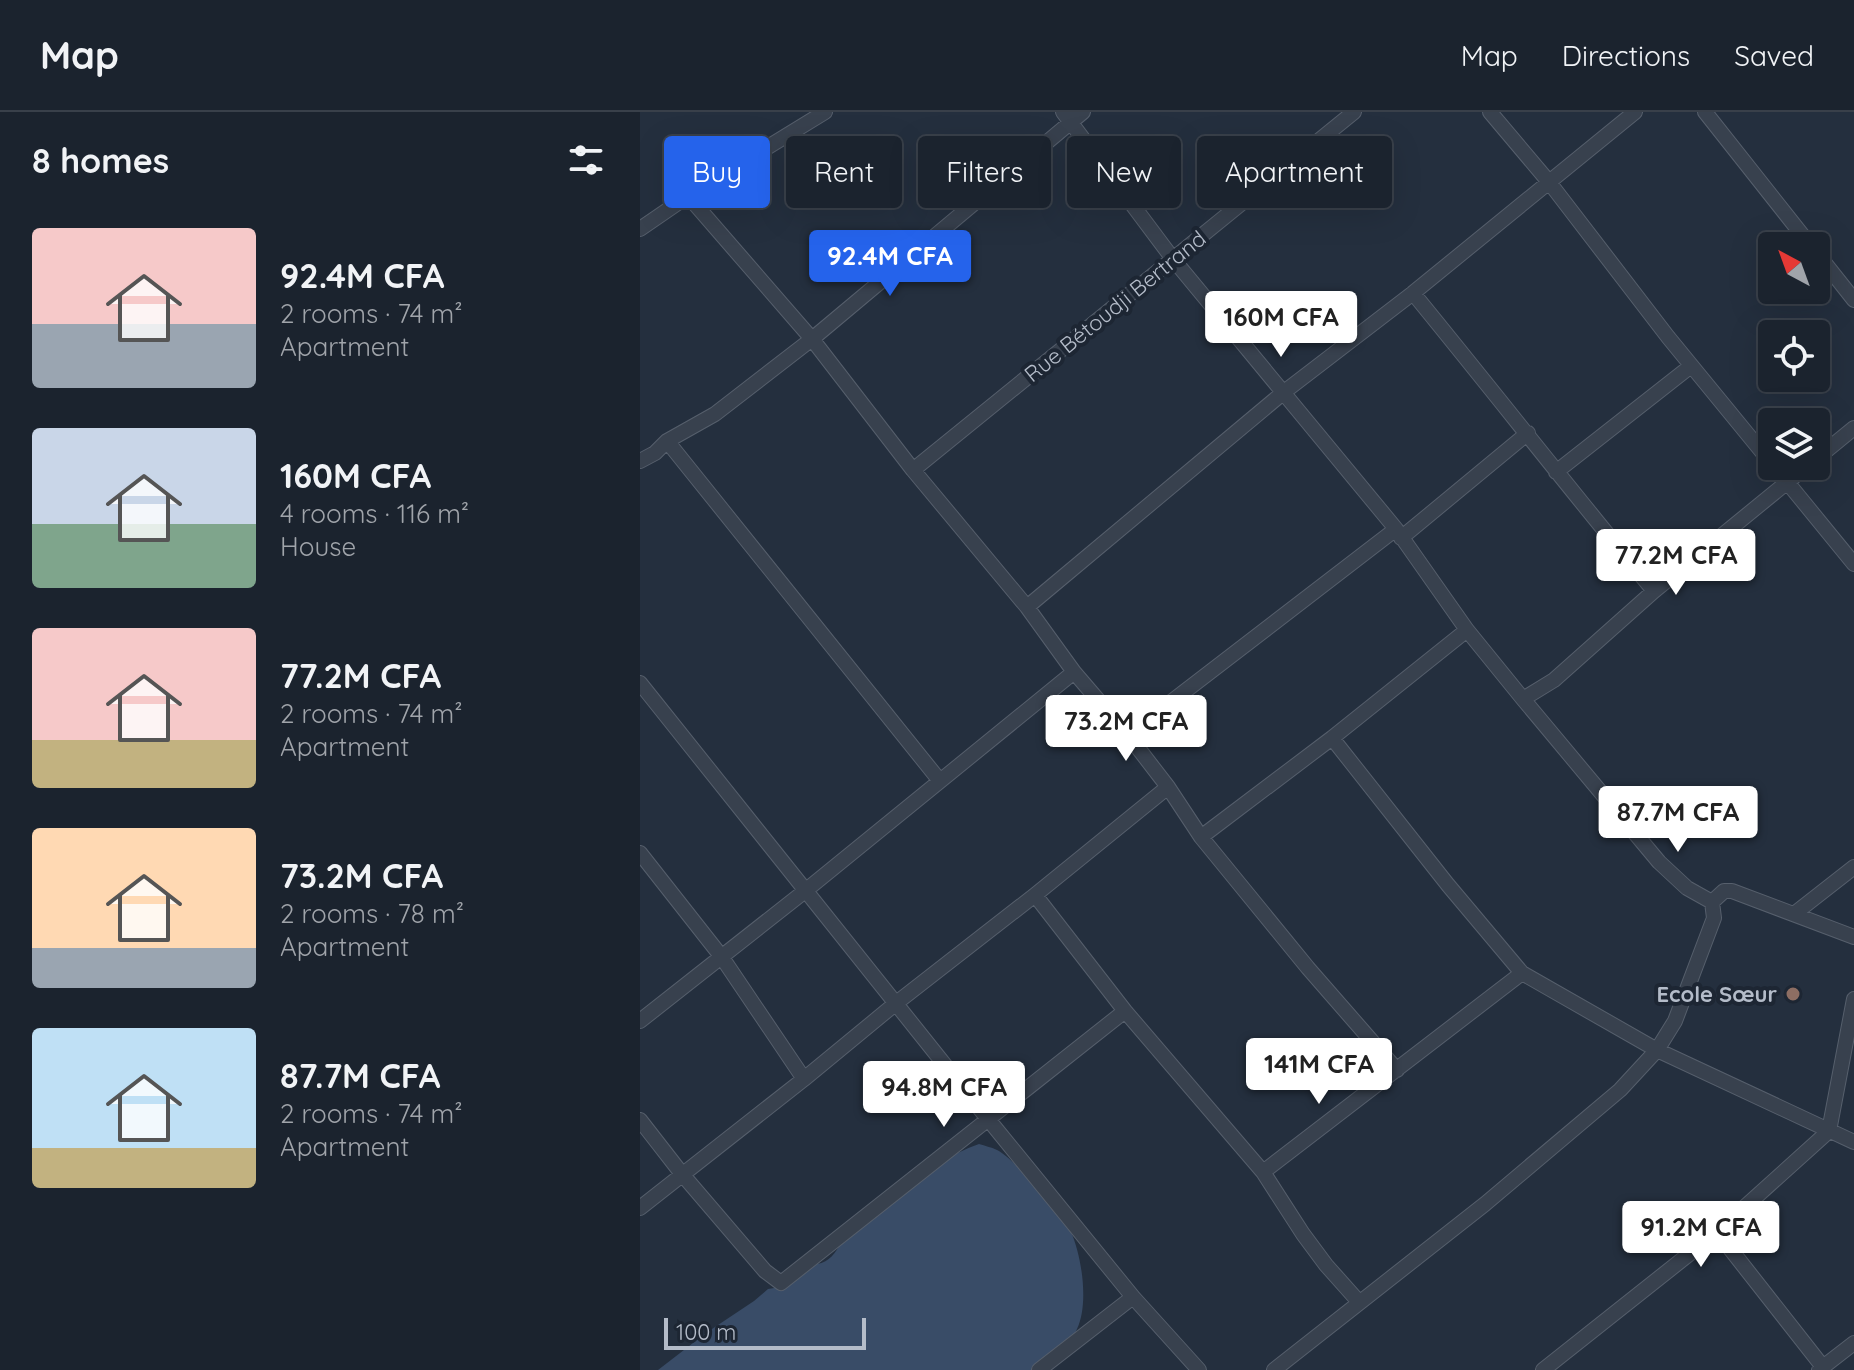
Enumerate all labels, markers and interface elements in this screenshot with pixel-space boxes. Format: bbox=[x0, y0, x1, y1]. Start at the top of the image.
text: Map bbox=[40, 31, 119, 79]
text: Map bbox=[1461, 38, 1518, 73]
text: Directions bbox=[1562, 38, 1690, 73]
text: Saved bbox=[1734, 38, 1814, 73]
chip: Buy bbox=[664, 136, 770, 208]
chip: Rent bbox=[786, 136, 902, 208]
chip: Filters bbox=[918, 136, 1051, 208]
chip: New bbox=[1067, 136, 1181, 208]
chip: Apartment bbox=[1197, 136, 1392, 208]
icon: filters bbox=[564, 138, 608, 182]
text: 8 homes bbox=[32, 139, 169, 182]
street label: Rue Bétoudji Bertrand bbox=[1019, 224, 1211, 388]
pin: 92.4M CFA bbox=[798, 230, 982, 298]
north arrow bbox=[1758, 232, 1830, 304]
map controls bbox=[1758, 232, 1830, 480]
text: 92.4M CFA bbox=[827, 239, 953, 272]
text: 92.4M CFA bbox=[280, 254, 445, 297]
icon: home bbox=[96, 260, 192, 356]
pin: 160M CFA bbox=[1198, 291, 1364, 359]
text: 2 rooms · 74 m² bbox=[280, 297, 463, 330]
text: 160M CFA bbox=[1223, 300, 1339, 333]
button: locate bbox=[1758, 320, 1830, 392]
text: Apartment bbox=[280, 330, 409, 363]
button: layers bbox=[1758, 408, 1830, 480]
text: 160M CFA bbox=[280, 454, 431, 497]
icon: home bbox=[96, 460, 192, 556]
text: 4 rooms · 116 m² bbox=[280, 497, 469, 530]
pin: 77.2M CFA bbox=[1584, 529, 1768, 597]
text: House bbox=[280, 530, 356, 563]
text: 77.2M CFA bbox=[1614, 538, 1738, 571]
text: 77.2M CFA bbox=[280, 654, 441, 697]
icon: home bbox=[96, 660, 192, 756]
pin: 73.2M CFA bbox=[1034, 695, 1218, 763]
text: 2 rooms · 74 m² bbox=[280, 697, 463, 730]
text: 73.2M CFA bbox=[1064, 704, 1188, 737]
text: Apartment bbox=[280, 730, 409, 763]
pin: 87.7M CFA bbox=[1586, 786, 1770, 854]
text: 87.7M CFA bbox=[1617, 795, 1739, 828]
text: 73.2M CFA bbox=[280, 854, 443, 897]
icon: home bbox=[96, 860, 192, 956]
text: 2 rooms · 78 m² bbox=[280, 897, 464, 930]
text: Apartment bbox=[280, 930, 409, 963]
place label: Ecole Sœur bbox=[1657, 980, 1777, 1008]
marker: Ecole Sœur bbox=[1784, 985, 1802, 1003]
pin: 141M CFA bbox=[1236, 1038, 1402, 1106]
text: 141M CFA bbox=[1264, 1047, 1374, 1080]
text: 87.7M CFA bbox=[280, 1054, 440, 1097]
icon: home bbox=[96, 1060, 192, 1156]
pin: 94.8M CFA bbox=[852, 1061, 1036, 1129]
text: 94.8M CFA bbox=[881, 1070, 1007, 1103]
text: 2 rooms · 74 m² bbox=[280, 1097, 463, 1130]
text: Apartment bbox=[280, 1130, 409, 1163]
pin: 91.2M CFA bbox=[1609, 1201, 1793, 1269]
text: 91.2M CFA bbox=[1640, 1210, 1762, 1243]
scale bar bbox=[664, 1314, 866, 1350]
text: 100 m bbox=[676, 1318, 736, 1346]

